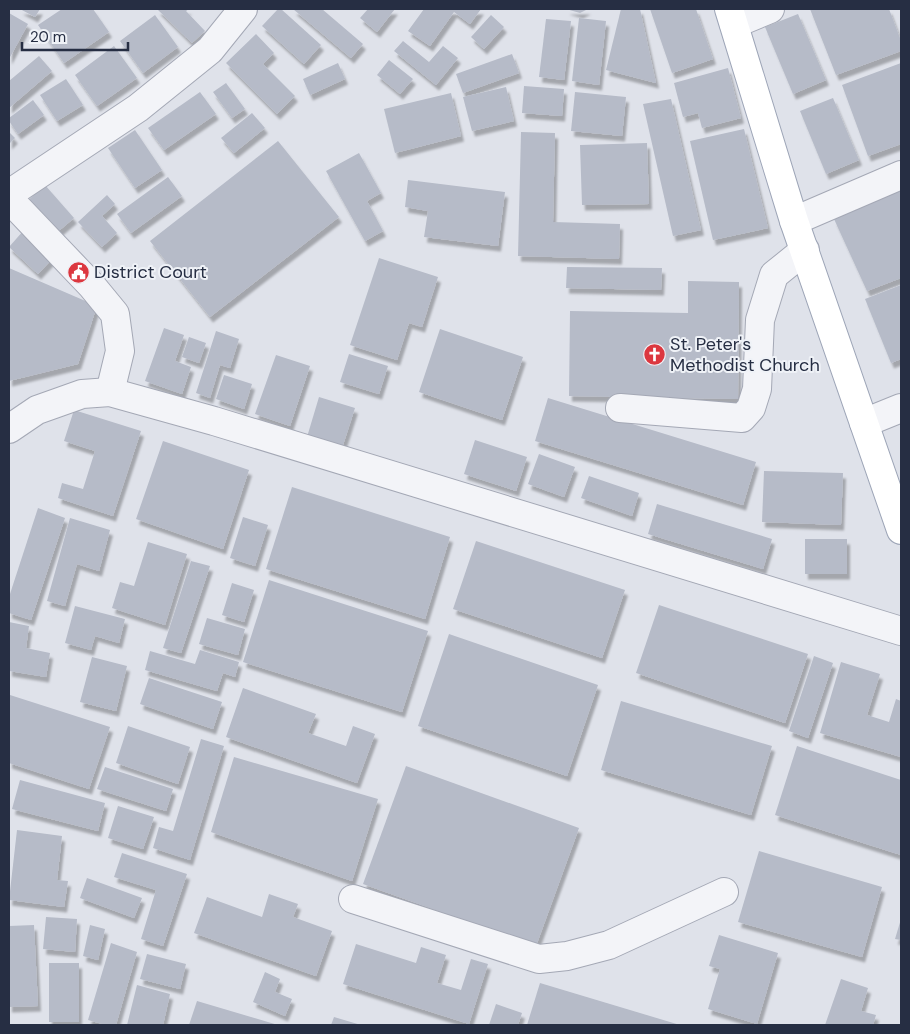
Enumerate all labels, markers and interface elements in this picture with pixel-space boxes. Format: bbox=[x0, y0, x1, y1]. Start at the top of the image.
scale bar bbox=[22, 20, 129, 52]
text: 20 m bbox=[30, 27, 66, 47]
public building icon: District Court bbox=[66, 260, 90, 284]
place label: District Court bbox=[94, 260, 207, 284]
place label: St. Peter's Methodist Church bbox=[670, 332, 820, 377]
church icon: St. Peter's Methodist Church bbox=[642, 342, 666, 366]

